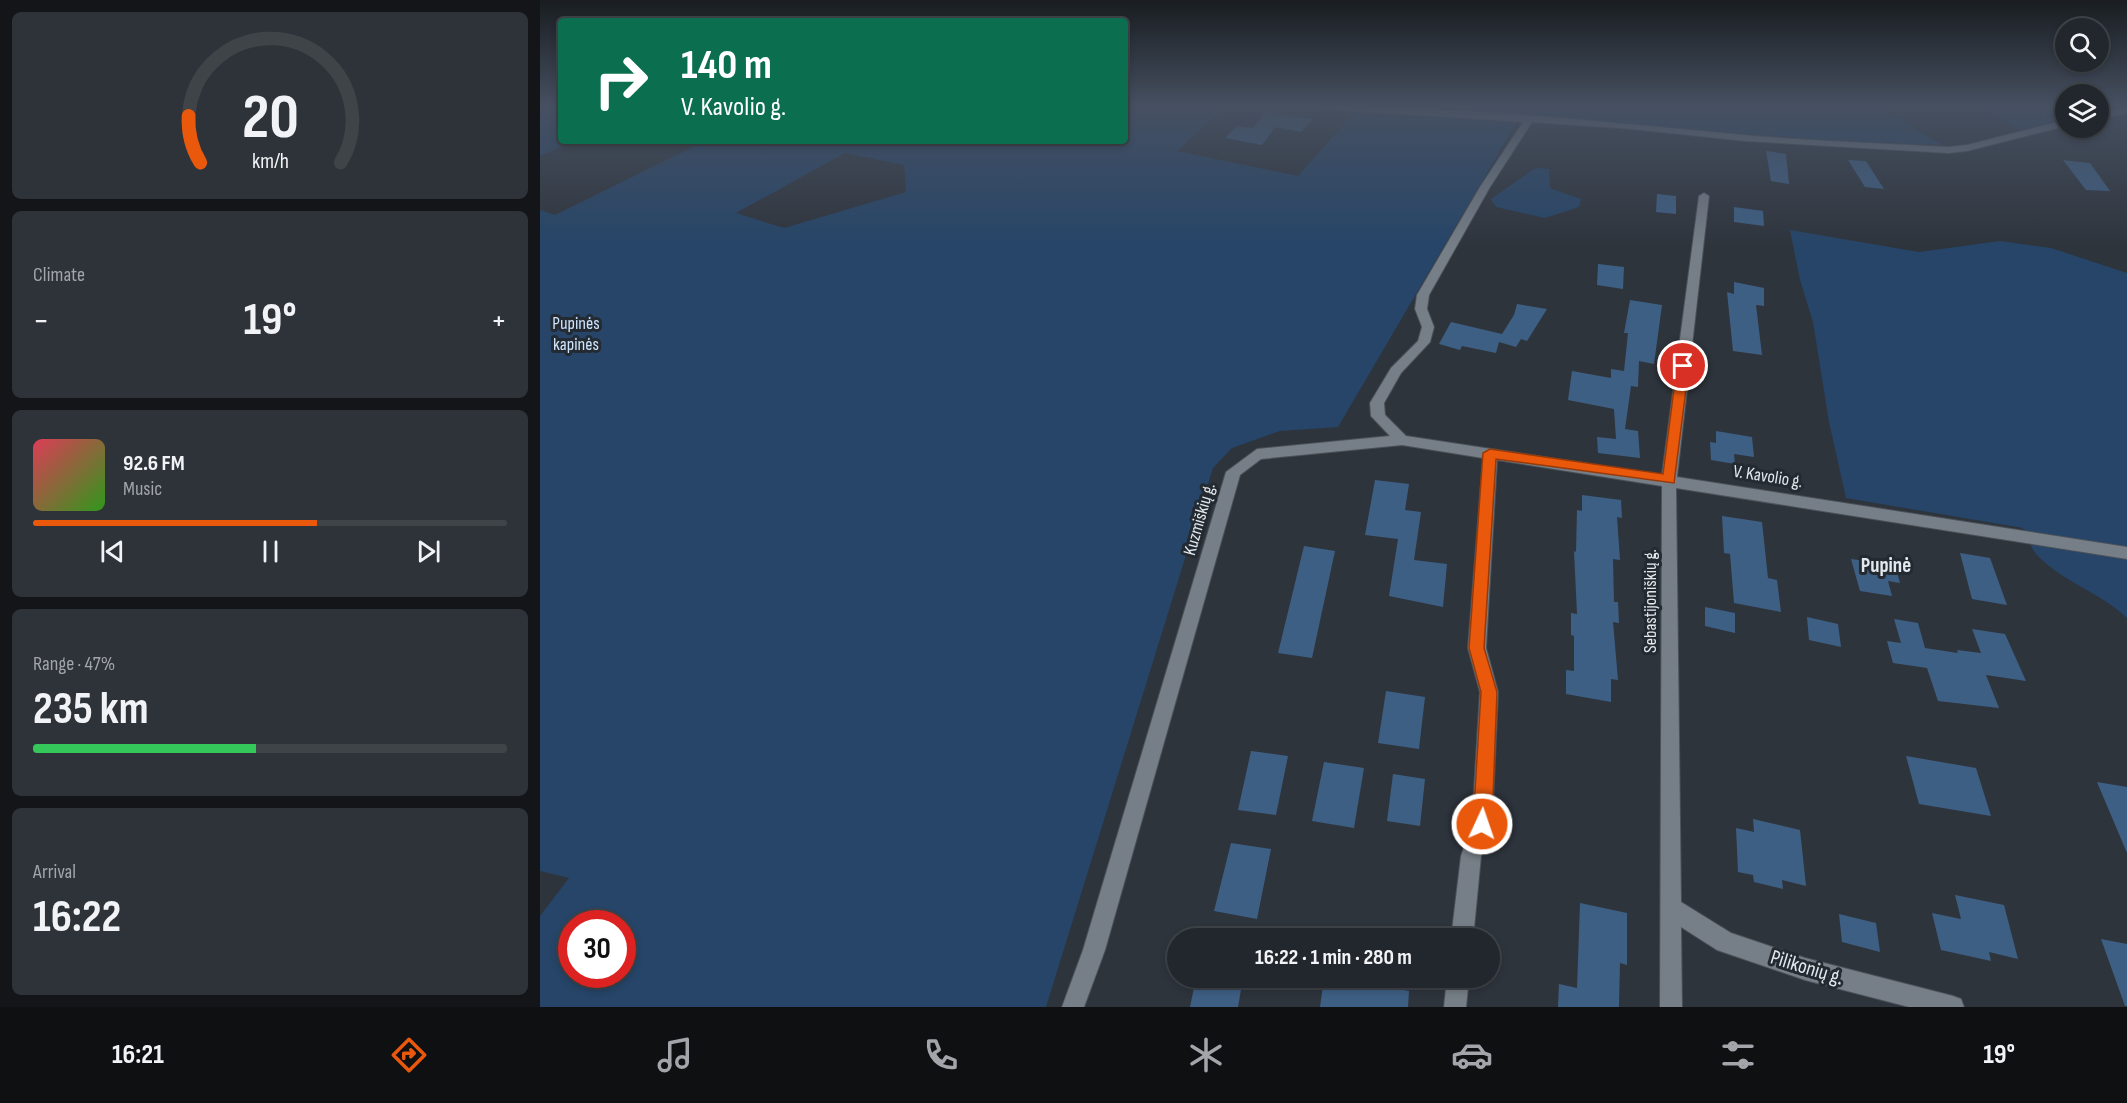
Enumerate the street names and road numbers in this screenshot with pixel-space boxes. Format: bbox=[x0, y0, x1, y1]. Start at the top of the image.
street label: V. Kavolio g. bbox=[1732, 461, 1804, 492]
street label: Kuzmiškių g. bbox=[1179, 480, 1220, 558]
street label: Sebastijoniškių g. bbox=[1640, 549, 1661, 653]
street label: Pilikonių g. bbox=[1767, 945, 1846, 990]

